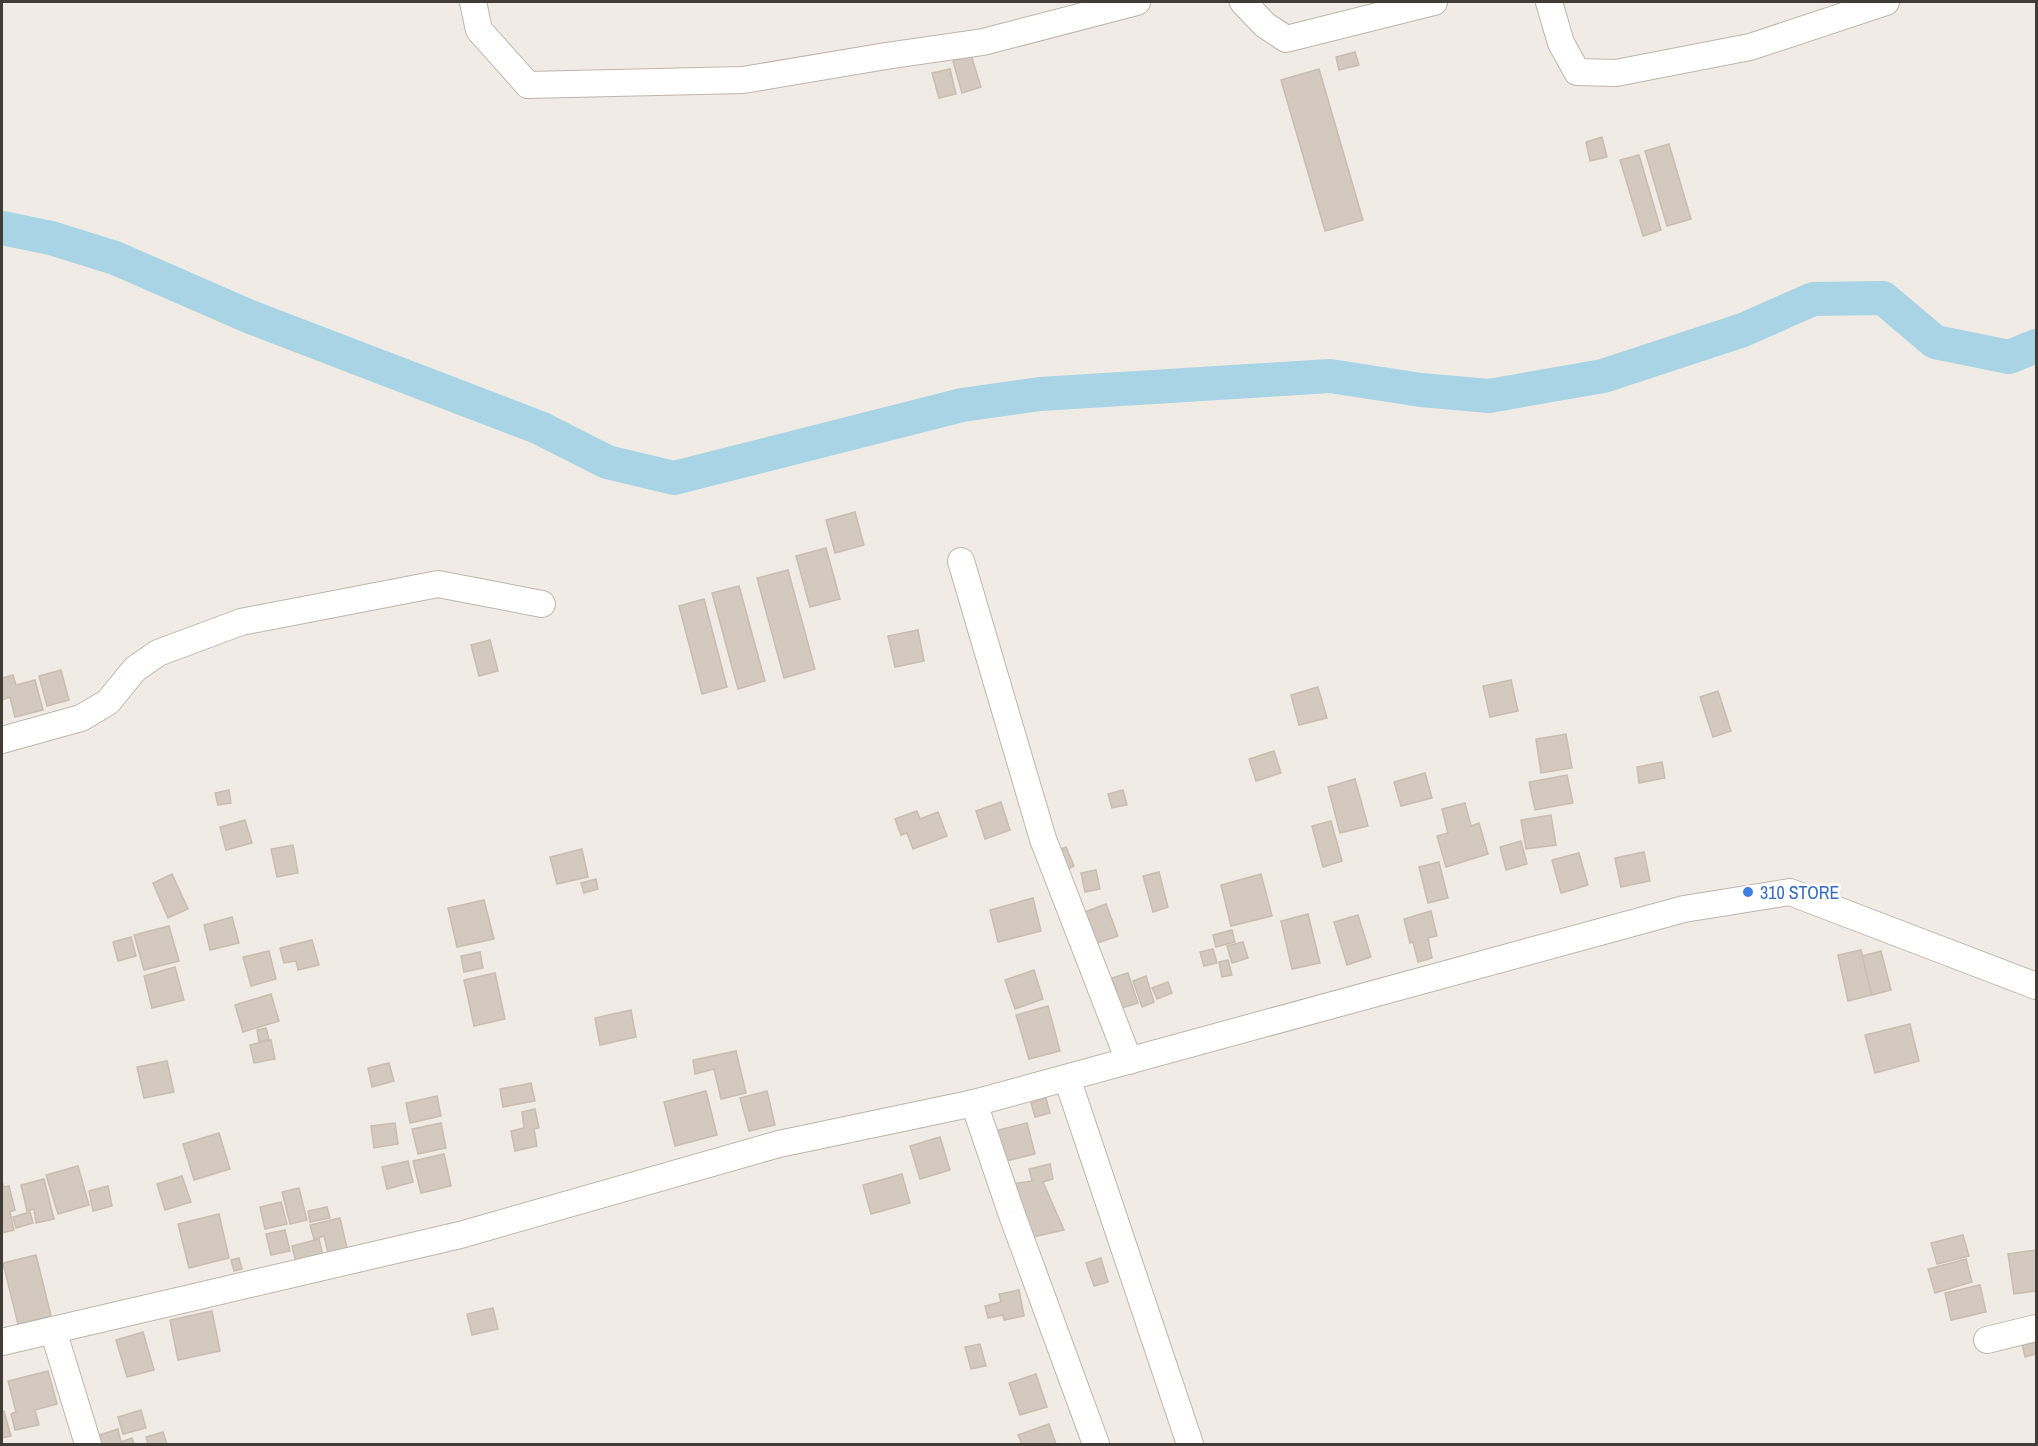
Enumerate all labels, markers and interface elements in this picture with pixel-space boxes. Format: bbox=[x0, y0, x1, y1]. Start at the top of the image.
place label: 310 STORE bbox=[1760, 880, 1839, 905]
marker: 310 STORE bbox=[1741, 885, 1755, 899]

